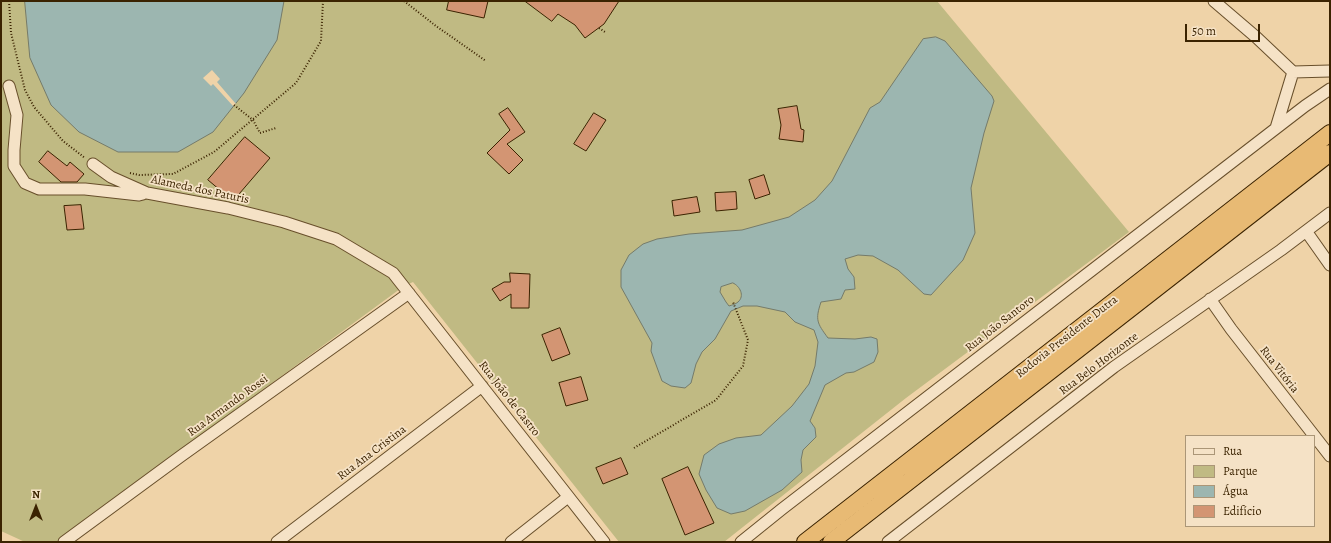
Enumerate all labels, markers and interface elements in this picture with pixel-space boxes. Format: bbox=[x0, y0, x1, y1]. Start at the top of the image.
scale bar bbox=[1187, 16, 1262, 42]
text: 50 m bbox=[1192, 23, 1216, 39]
street label: Alameda dos Paturis bbox=[150, 173, 250, 207]
street label: Rua João Santoro bbox=[963, 293, 1037, 355]
street label: Rodovia Presidente Dutra bbox=[1013, 293, 1121, 381]
street label: Rua Belo Horizonte bbox=[1057, 330, 1141, 398]
street label: Rua Vitória bbox=[1256, 344, 1302, 396]
street label: Rua João de Castro bbox=[475, 359, 543, 439]
street label: Rua Armando Rossi bbox=[185, 372, 271, 440]
street label: Rua Ana Cristina bbox=[335, 422, 409, 484]
legend bbox=[1185, 435, 1315, 527]
text: Rua bbox=[1223, 443, 1242, 459]
text: Parque bbox=[1223, 463, 1258, 479]
text: Água bbox=[1223, 483, 1248, 499]
north arrow bbox=[16, 487, 56, 527]
text: N bbox=[32, 487, 40, 502]
text: Edifício bbox=[1223, 503, 1261, 519]

